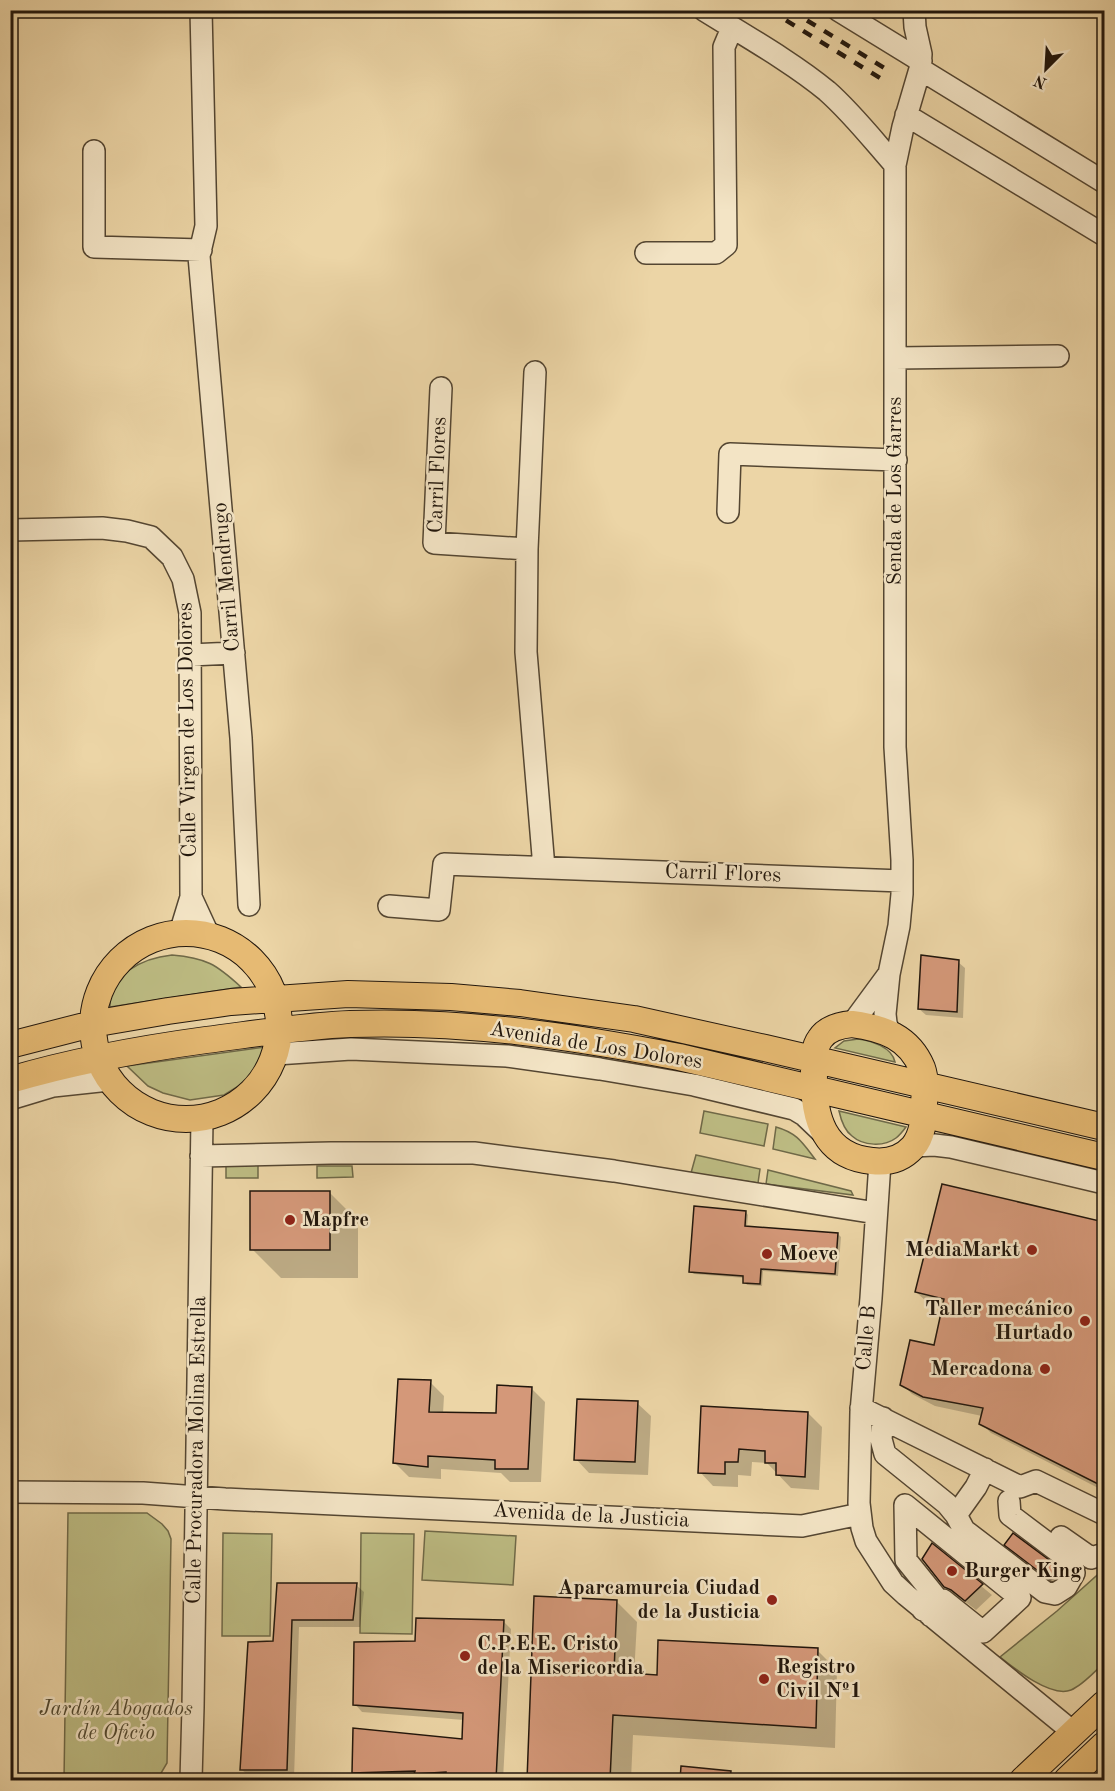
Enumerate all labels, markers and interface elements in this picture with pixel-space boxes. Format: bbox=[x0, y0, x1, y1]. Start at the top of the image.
north arrow bbox=[1016, 39, 1076, 99]
text: N bbox=[1031, 71, 1050, 91]
street label: Senda de Los Garres bbox=[885, 397, 906, 585]
street label: Carril Flores bbox=[425, 416, 451, 534]
street label: Carril Mendrugo bbox=[210, 501, 244, 653]
street label: Calle Virgen de Los Dolores bbox=[175, 602, 201, 858]
street label: Carril Flores bbox=[664, 861, 782, 887]
street label: Avenida de Los Dolores bbox=[488, 1019, 704, 1073]
place label: Mapfre bbox=[302, 1210, 369, 1231]
marker: Mapfre bbox=[283, 1213, 297, 1227]
place label: MediaMarkt bbox=[905, 1240, 1020, 1261]
marker: MediaMarkt bbox=[1025, 1243, 1039, 1257]
place label: Moeve bbox=[779, 1244, 838, 1265]
marker: Moeve bbox=[760, 1247, 774, 1261]
street label: Calle Procuradora Molina Estrella bbox=[184, 1296, 210, 1604]
place label: Taller mecánico Hurtado bbox=[925, 1299, 1073, 1344]
street label: Calle B bbox=[854, 1304, 880, 1372]
marker: Taller mecánico Hurtado bbox=[1078, 1314, 1092, 1328]
place label: Mercadona bbox=[931, 1359, 1033, 1380]
marker: Mercadona bbox=[1038, 1362, 1052, 1376]
street label: Avenida de la Justicia bbox=[492, 1500, 690, 1532]
place label: Burger King bbox=[964, 1561, 1082, 1582]
marker: Burger King bbox=[945, 1564, 959, 1578]
place label: Aparcamurcia Ciudad de la Justicia bbox=[558, 1578, 760, 1623]
marker: Aparcamurcia Ciudad de la Justicia bbox=[765, 1593, 779, 1607]
place label: C.P.E.E. Cristo de la Misericordia bbox=[477, 1634, 644, 1679]
marker: C.P.E.E. Cristo de la Misericordia bbox=[458, 1649, 472, 1663]
place label: Registro Civil Nº1 bbox=[776, 1657, 862, 1702]
marker: Registro Civil Nº1 bbox=[757, 1672, 771, 1686]
park label: Jardín Abogados de Oficio bbox=[39, 1699, 193, 1744]

